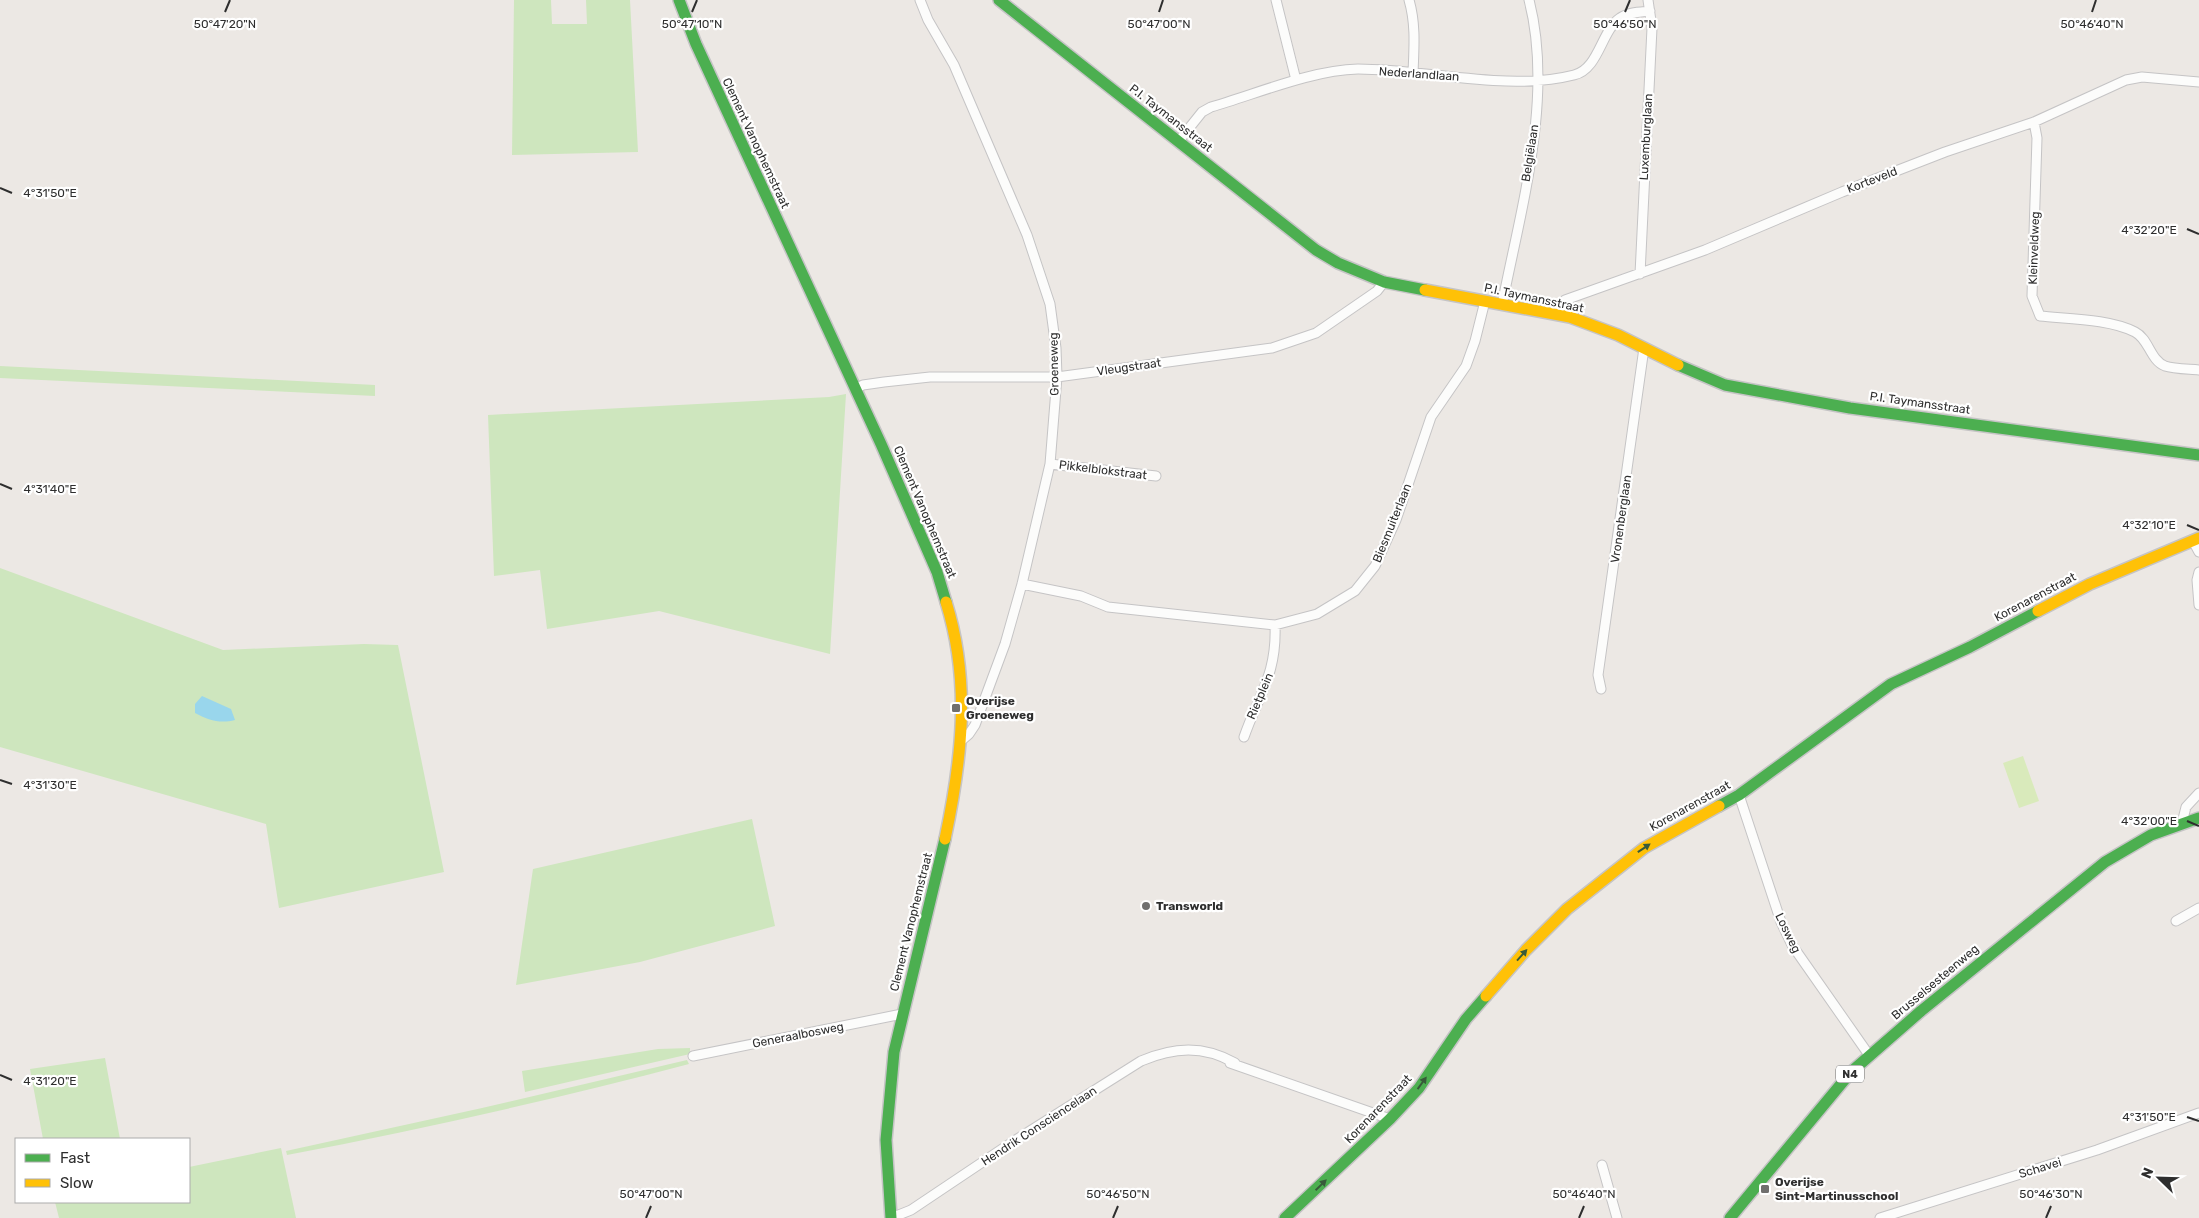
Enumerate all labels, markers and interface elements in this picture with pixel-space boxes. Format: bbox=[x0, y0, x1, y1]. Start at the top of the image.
text: 50°47'20"N bbox=[194, 17, 256, 31]
text: 50°47'10"N bbox=[662, 17, 722, 31]
text: 50°47'00"N bbox=[1128, 17, 1190, 31]
text: 50°46'50"N bbox=[1593, 17, 1657, 31]
text: 50°46'40"N bbox=[2060, 17, 2124, 31]
street label: Nederlandlaan bbox=[1378, 64, 1460, 84]
street label: Clement Vanophemstraat bbox=[720, 75, 793, 211]
street label: P.I. Taymansstraat bbox=[1127, 81, 1216, 155]
street label: Luxemburglaan bbox=[1637, 93, 1655, 181]
street label: Belgiëlaan bbox=[1519, 123, 1541, 183]
street label: Korteveld bbox=[1845, 164, 1899, 196]
text: 4°31'50"E bbox=[23, 186, 77, 200]
street label: Kleinveldweg bbox=[2026, 211, 2042, 285]
text: 4°32'20"E bbox=[2121, 223, 2177, 237]
street label: P.I. Taymansstraat bbox=[1483, 281, 1585, 315]
street label: Groeneweg bbox=[1046, 332, 1062, 396]
street label: Vleugstraat bbox=[1096, 356, 1162, 378]
street label: P.I. Taymansstraat bbox=[1869, 389, 1971, 417]
street label: Clement Vanophemstraat bbox=[891, 444, 959, 581]
street label: Pikkelblokstraat bbox=[1058, 458, 1148, 482]
street label: Vronenberglaan bbox=[1608, 474, 1634, 564]
street label: Biesmuiterlaan bbox=[1370, 481, 1414, 565]
text: 4°31'40"E bbox=[23, 482, 77, 496]
text: 4°32'10"E bbox=[2122, 518, 2176, 532]
street label: Korenarenstraat bbox=[1992, 569, 2078, 624]
street label: Rietplein bbox=[1244, 671, 1276, 721]
place label: Overijse Groeneweg bbox=[966, 694, 1034, 722]
marker: Overijse Groeneweg bbox=[950, 702, 962, 714]
text: 4°31'30"E bbox=[23, 778, 77, 792]
street label: Korenarenstraat bbox=[1647, 778, 1733, 834]
text: 4°32'00"E bbox=[2121, 814, 2177, 828]
one-way arrow bbox=[1637, 844, 1651, 853]
street label: Clement Vanophemstraat bbox=[887, 851, 935, 993]
place label: Transworld bbox=[1156, 899, 1223, 913]
marker: Transworld bbox=[1140, 900, 1152, 912]
street label: Losweg bbox=[1772, 911, 1804, 955]
street label: Brusselsesteenweg bbox=[1889, 942, 1981, 1022]
one-way arrow bbox=[1516, 949, 1527, 961]
street label: Generaalbosweg bbox=[751, 1019, 845, 1051]
road number: N4 bbox=[1836, 1066, 1864, 1082]
street label: Korenarenstraat bbox=[1342, 1071, 1415, 1146]
text: 4°31'20"E bbox=[23, 1074, 77, 1088]
one-way arrow bbox=[1417, 1076, 1427, 1090]
street label: Hendrik Consciencelaan bbox=[979, 1083, 1099, 1169]
text: 4°31'50"E bbox=[2122, 1110, 2176, 1124]
legend bbox=[15, 1138, 190, 1203]
text: Fast bbox=[60, 1149, 90, 1167]
north arrow bbox=[2134, 1153, 2184, 1203]
street label: Schavei bbox=[2017, 1155, 2063, 1181]
text: N bbox=[2138, 1165, 2157, 1181]
text: Slow bbox=[60, 1174, 93, 1192]
place label: Overijse Sint-Martinusschool bbox=[1775, 1175, 1898, 1203]
one-way arrow bbox=[1315, 1179, 1327, 1191]
marker: Overijse Sint-Martinusschool bbox=[1759, 1183, 1771, 1195]
text: 50°47'00"N bbox=[620, 1187, 682, 1201]
text: 50°46'50"N bbox=[1086, 1187, 1150, 1201]
text: 50°46'40"N bbox=[1552, 1187, 1616, 1201]
text: 50°46'30"N bbox=[2019, 1187, 2083, 1201]

